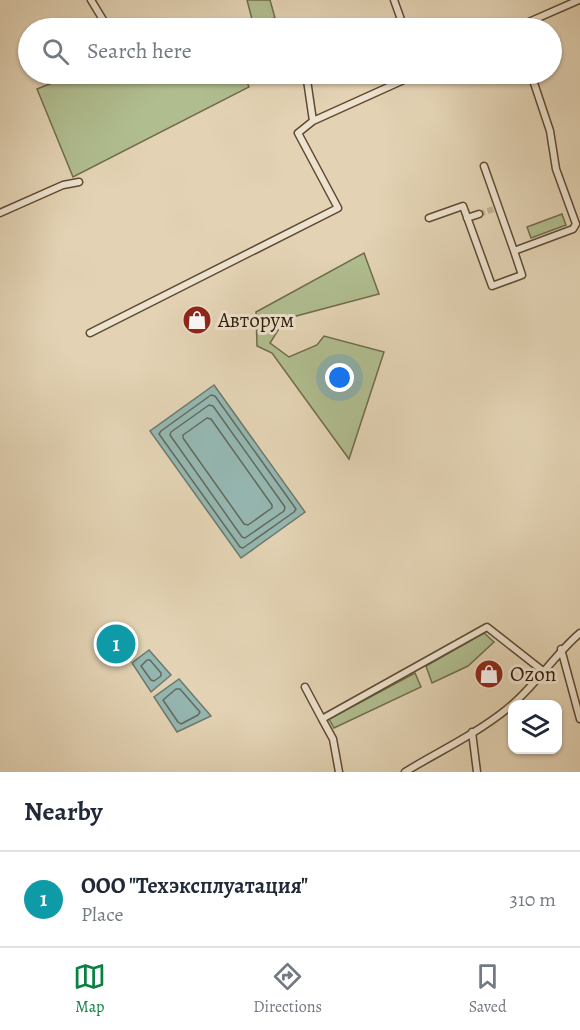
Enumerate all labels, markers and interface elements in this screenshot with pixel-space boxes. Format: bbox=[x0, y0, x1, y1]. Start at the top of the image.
search box bbox=[18, 18, 562, 84]
icon: search bbox=[39, 35, 72, 68]
text: Search here bbox=[87, 36, 192, 66]
shop icon: Авторум bbox=[181, 304, 213, 336]
place label: Авторум bbox=[217, 306, 294, 334]
your location bbox=[325, 363, 354, 392]
pin: 1 bbox=[96, 622, 136, 666]
shop icon: Ozon bbox=[473, 658, 505, 690]
place label: Ozon bbox=[510, 660, 556, 688]
map controls bbox=[508, 700, 562, 754]
button: layers bbox=[508, 700, 562, 754]
text: Nearby bbox=[24, 794, 103, 829]
text: ООО "Техэксплуатация" bbox=[81, 871, 308, 901]
text: 1 bbox=[40, 886, 47, 913]
text: 310 m bbox=[510, 886, 556, 913]
text: Place bbox=[81, 901, 123, 928]
tab: Map bbox=[73, 960, 106, 1018]
tab: Directions bbox=[253, 960, 322, 1018]
tab: Saved bbox=[469, 960, 507, 1018]

